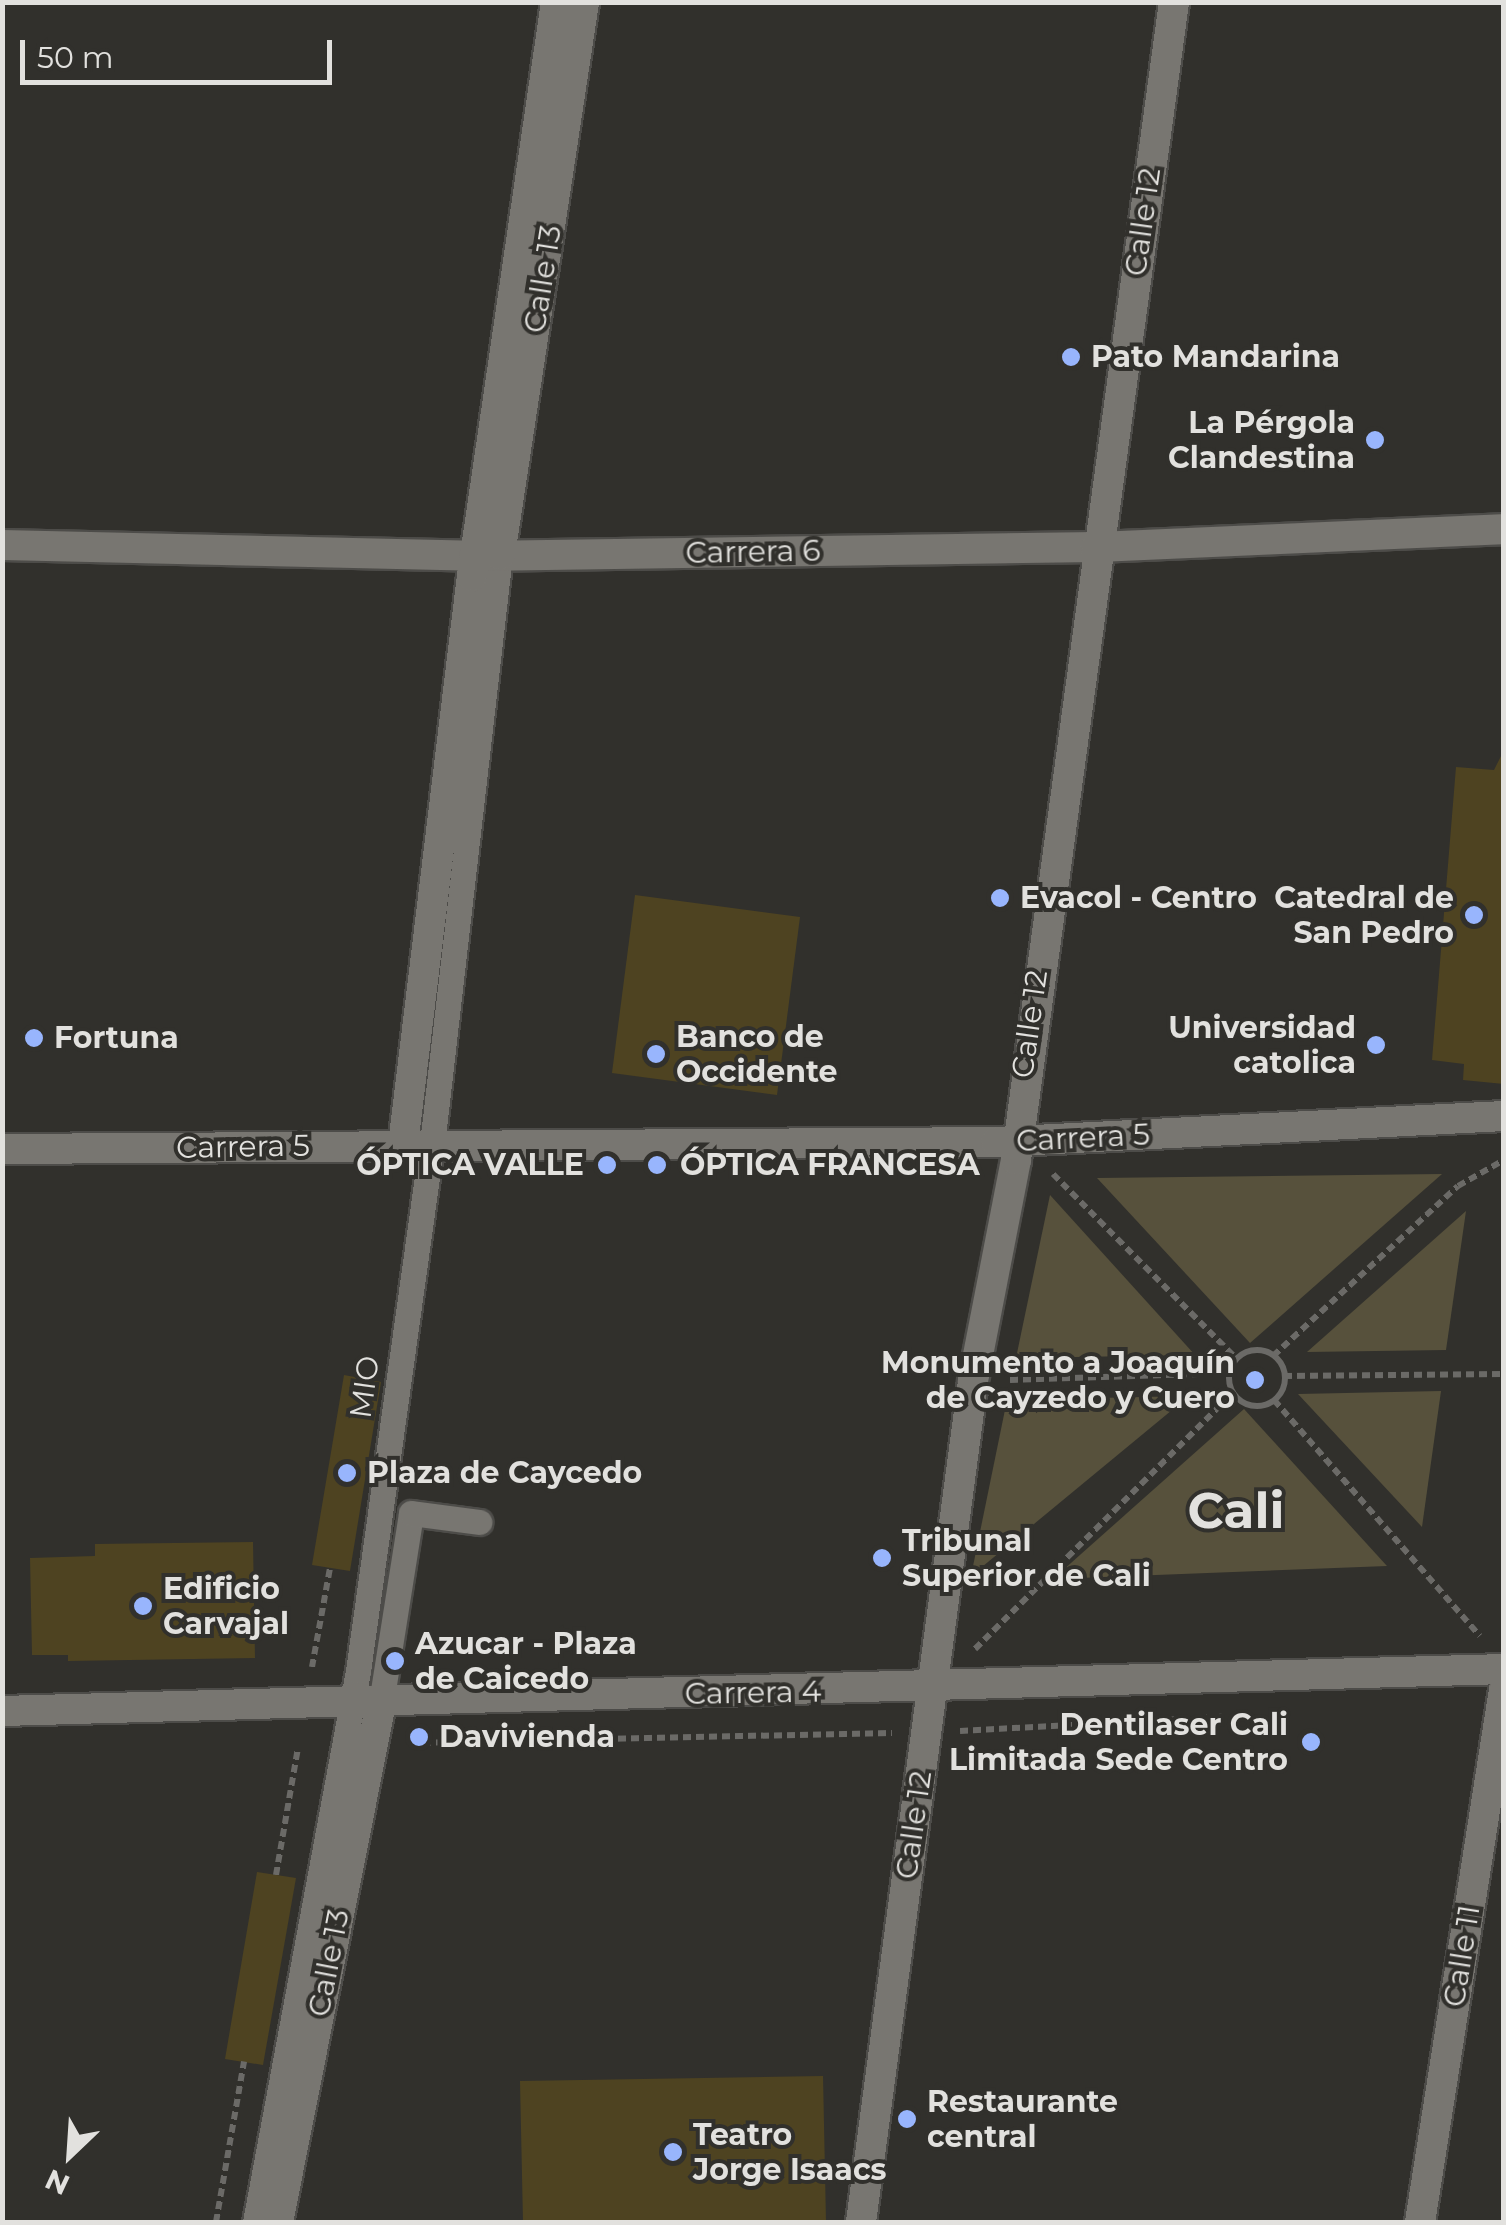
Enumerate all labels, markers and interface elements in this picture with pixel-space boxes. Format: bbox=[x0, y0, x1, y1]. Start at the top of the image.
scale bar bbox=[25, 20, 338, 82]
text: 50 m bbox=[37, 39, 114, 76]
street label: Calle 12 bbox=[1118, 166, 1168, 278]
street label: Calle 13 bbox=[517, 223, 569, 335]
place label: Pato Mandarina bbox=[1091, 339, 1340, 375]
marker: Pato Mandarina bbox=[1060, 346, 1082, 368]
place label: La Pérgola Clandestina bbox=[1168, 405, 1355, 476]
marker: La Pérgola Clandestina bbox=[1364, 429, 1386, 451]
street label: Carrera 6 bbox=[685, 533, 821, 571]
place label: Evacol - Centro bbox=[1020, 880, 1257, 916]
place label: Catedral de San Pedro bbox=[1274, 880, 1454, 950]
marker: Evacol - Centro bbox=[989, 887, 1011, 909]
marker: Catedral de San Pedro bbox=[1463, 904, 1485, 926]
street label: Calle 12 bbox=[1005, 968, 1055, 1080]
place label: Universidad catolica bbox=[1168, 1010, 1356, 1080]
place label: Banco de Occidente bbox=[676, 1019, 837, 1090]
place label: Fortuna bbox=[54, 1020, 179, 1056]
marker: Fortuna bbox=[23, 1027, 45, 1049]
marker: Universidad catolica bbox=[1365, 1034, 1387, 1056]
marker: Banco de Occidente bbox=[645, 1043, 667, 1065]
street label: Carrera 5 bbox=[1015, 1117, 1151, 1159]
street label: Carrera 5 bbox=[176, 1128, 310, 1166]
place label: ÓPTICA VALLE bbox=[356, 1147, 584, 1183]
place label: ÓPTICA FRANCESA bbox=[680, 1147, 980, 1183]
marker: ÓPTICA VALLE bbox=[594, 1152, 620, 1178]
marker: ÓPTICA FRANCESA bbox=[644, 1152, 670, 1178]
place label: Monumento a Joaquín de Cayzedo y Cuero bbox=[881, 1345, 1235, 1416]
street label: MIO bbox=[343, 1353, 387, 1421]
marker: Monumento a Joaquín de Cayzedo y Cuero bbox=[1244, 1369, 1266, 1391]
place label: Plaza de Caycedo bbox=[367, 1455, 642, 1491]
marker: Plaza de Caycedo bbox=[336, 1462, 358, 1484]
district label: Cali bbox=[1188, 1481, 1284, 1541]
place label: Tribunal Superior de Cali bbox=[902, 1523, 1151, 1594]
marker: Tribunal Superior de Cali bbox=[871, 1547, 893, 1569]
place label: Edificio Carvajal bbox=[163, 1571, 289, 1642]
marker: Edificio Carvajal bbox=[132, 1595, 154, 1617]
place label: Azucar - Plaza de Caicedo bbox=[415, 1626, 637, 1696]
marker: Azucar - Plaza de Caicedo bbox=[384, 1650, 406, 1672]
street label: Carrera 4 bbox=[684, 1674, 822, 1712]
place label: Dentilaser Cali Limitada Sede Centro bbox=[949, 1707, 1288, 1778]
place label: Davivienda bbox=[439, 1719, 615, 1755]
marker: Davivienda bbox=[408, 1726, 430, 1748]
marker: Dentilaser Cali Limitada Sede Centro bbox=[1298, 1729, 1324, 1755]
street label: Calle 12 bbox=[889, 1769, 939, 1881]
street label: Calle 11 bbox=[1436, 1903, 1488, 2009]
street label: Calle 13 bbox=[301, 1906, 357, 2020]
place label: Restaurante central bbox=[927, 2084, 1118, 2154]
north arrow bbox=[20, 2105, 120, 2205]
marker: Restaurante central bbox=[896, 2108, 918, 2130]
place label: Teatro Jorge Isaacs bbox=[693, 2117, 887, 2188]
marker: Teatro Jorge Isaacs bbox=[662, 2141, 684, 2163]
text: N bbox=[40, 2162, 75, 2202]

